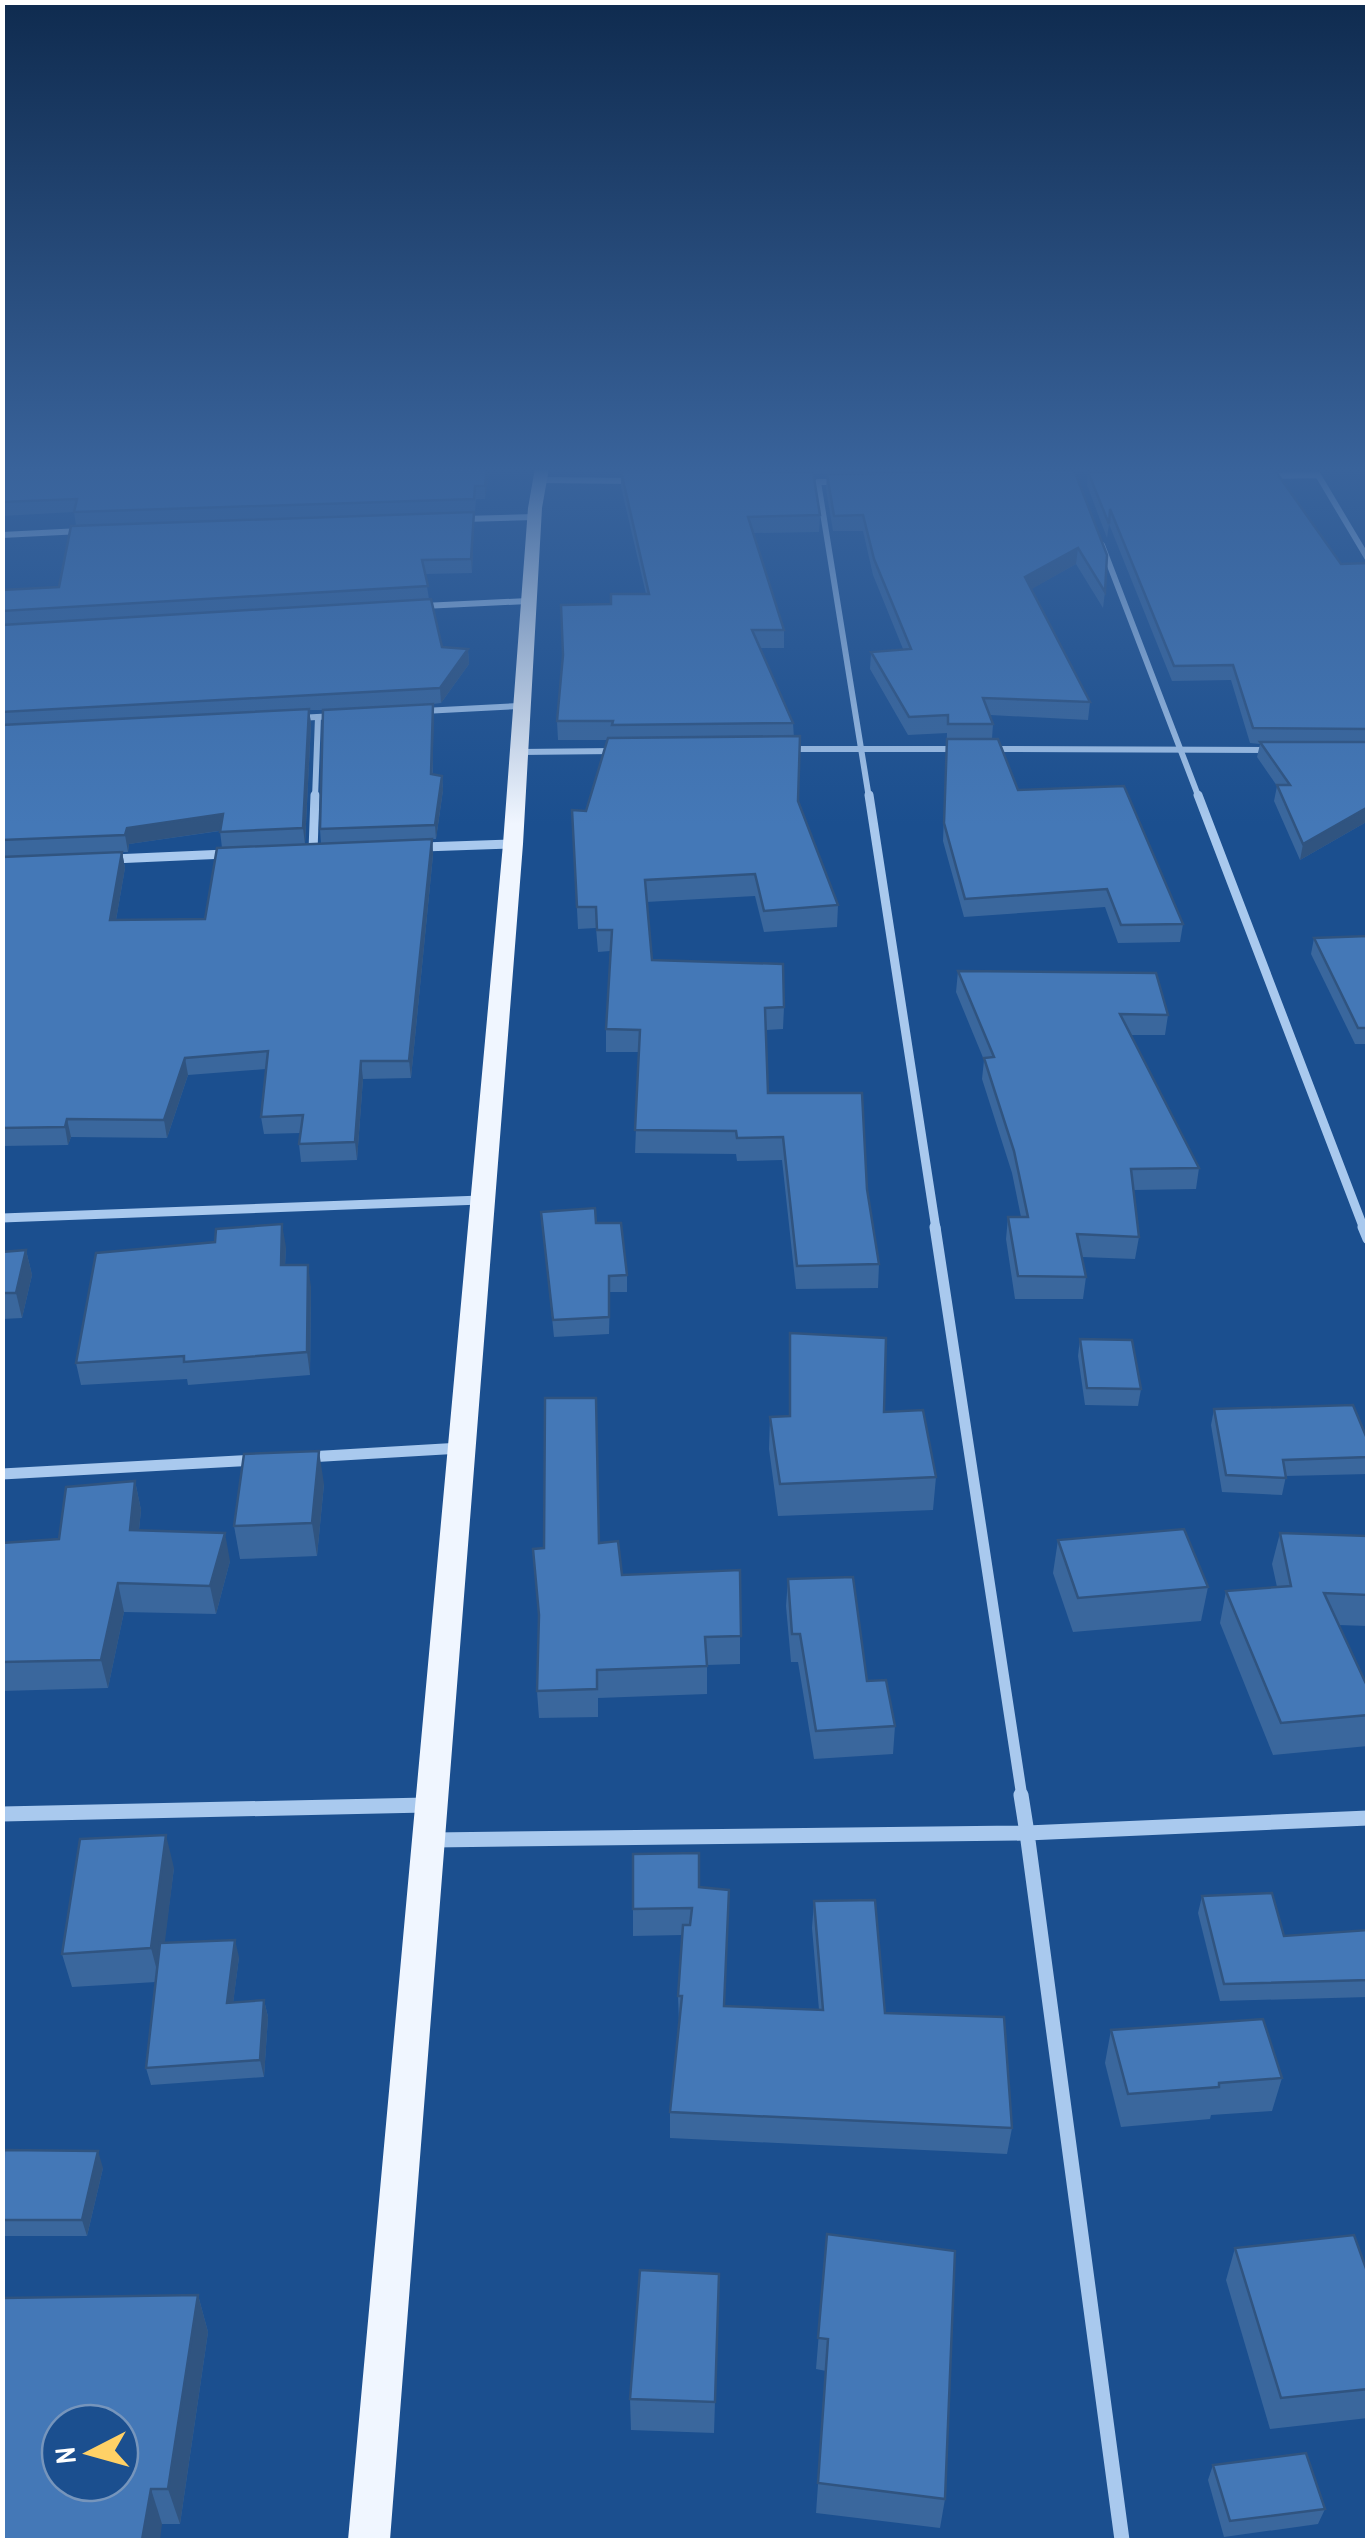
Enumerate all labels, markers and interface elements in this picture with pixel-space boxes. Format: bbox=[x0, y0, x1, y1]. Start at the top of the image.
north arrow bbox=[40, 2403, 140, 2503]
text: N bbox=[45, 2445, 85, 2466]

